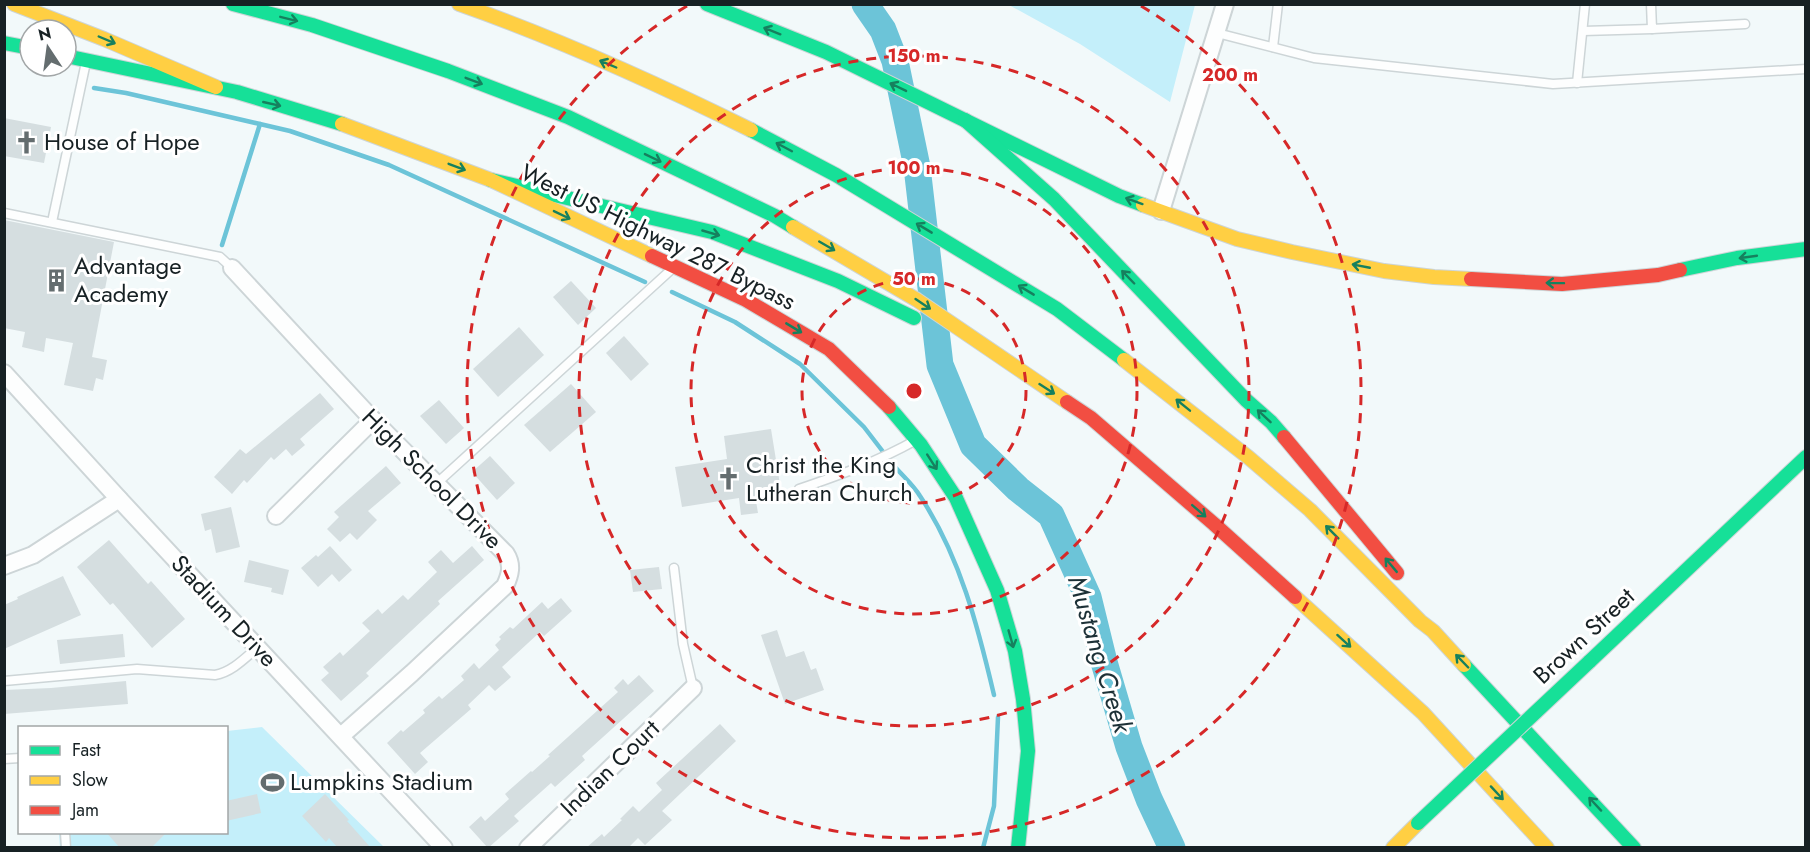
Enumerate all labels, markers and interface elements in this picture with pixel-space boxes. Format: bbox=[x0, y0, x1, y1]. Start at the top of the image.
one-way arrow bbox=[279, 13, 298, 25]
north arrow bbox=[18, 18, 78, 78]
text: N bbox=[36, 21, 54, 47]
one-way arrow bbox=[763, 24, 782, 35]
one-way arrow bbox=[98, 35, 116, 46]
text: 150 m bbox=[888, 43, 940, 69]
one-way arrow bbox=[600, 58, 618, 69]
text: 200 m bbox=[1202, 62, 1258, 88]
one-way arrow bbox=[464, 76, 483, 87]
one-way arrow bbox=[889, 80, 907, 92]
one-way arrow bbox=[263, 98, 282, 110]
place label: House of Hope bbox=[44, 124, 200, 159]
church icon: House of Hope bbox=[13, 129, 39, 155]
one-way arrow bbox=[776, 141, 794, 153]
one-way arrow bbox=[644, 152, 662, 164]
street label: West US Highway 287 Bypass bbox=[515, 155, 802, 318]
text: 100 m bbox=[887, 155, 941, 181]
one-way arrow bbox=[447, 162, 465, 173]
one-way arrow bbox=[1125, 195, 1143, 206]
one-way arrow bbox=[552, 210, 570, 221]
one-way arrow bbox=[916, 222, 933, 234]
one-way arrow bbox=[701, 227, 720, 239]
one-way arrow bbox=[818, 240, 835, 252]
place label: Advantage Academy bbox=[74, 248, 182, 311]
one-way arrow bbox=[1738, 251, 1758, 262]
one-way arrow bbox=[1352, 260, 1371, 272]
text: 50 m bbox=[892, 266, 936, 292]
building icon: Advantage Academy bbox=[43, 267, 69, 293]
one-way arrow bbox=[1121, 269, 1135, 284]
one-way arrow bbox=[1545, 278, 1565, 289]
one-way arrow bbox=[1018, 284, 1035, 296]
one-way arrow bbox=[914, 298, 931, 310]
one-way arrow bbox=[785, 323, 802, 335]
centre of rings bbox=[904, 381, 924, 401]
one-way arrow bbox=[1038, 383, 1055, 395]
one-way arrow bbox=[1176, 399, 1192, 412]
street label: High School Drive bbox=[354, 400, 511, 557]
one-way arrow bbox=[1257, 409, 1272, 424]
place label: Christ the King Lutheran Church bbox=[746, 447, 913, 510]
one-way arrow bbox=[927, 453, 939, 470]
church icon: Christ the King Lutheran Church bbox=[715, 466, 741, 492]
one-way arrow bbox=[1191, 504, 1206, 518]
one-way arrow bbox=[1324, 524, 1339, 539]
street label: Stadium Drive bbox=[163, 547, 286, 675]
one-way arrow bbox=[1384, 557, 1397, 573]
water label: Mustang Creek bbox=[1058, 571, 1142, 739]
street label: Brown Street bbox=[1525, 579, 1642, 692]
one-way arrow bbox=[1006, 630, 1017, 649]
one-way arrow bbox=[1336, 634, 1351, 648]
one-way arrow bbox=[1455, 654, 1469, 669]
street label: Indian Court bbox=[552, 711, 667, 824]
legend bbox=[18, 726, 228, 834]
text: Fast bbox=[72, 737, 101, 763]
place label: Lumpkins Stadium bbox=[290, 764, 473, 799]
text: Slow bbox=[72, 767, 109, 793]
sports icon: Lumpkins Stadium bbox=[259, 769, 285, 795]
one-way arrow bbox=[1490, 786, 1504, 801]
text: Jam bbox=[70, 797, 99, 823]
one-way arrow bbox=[1588, 797, 1602, 812]

